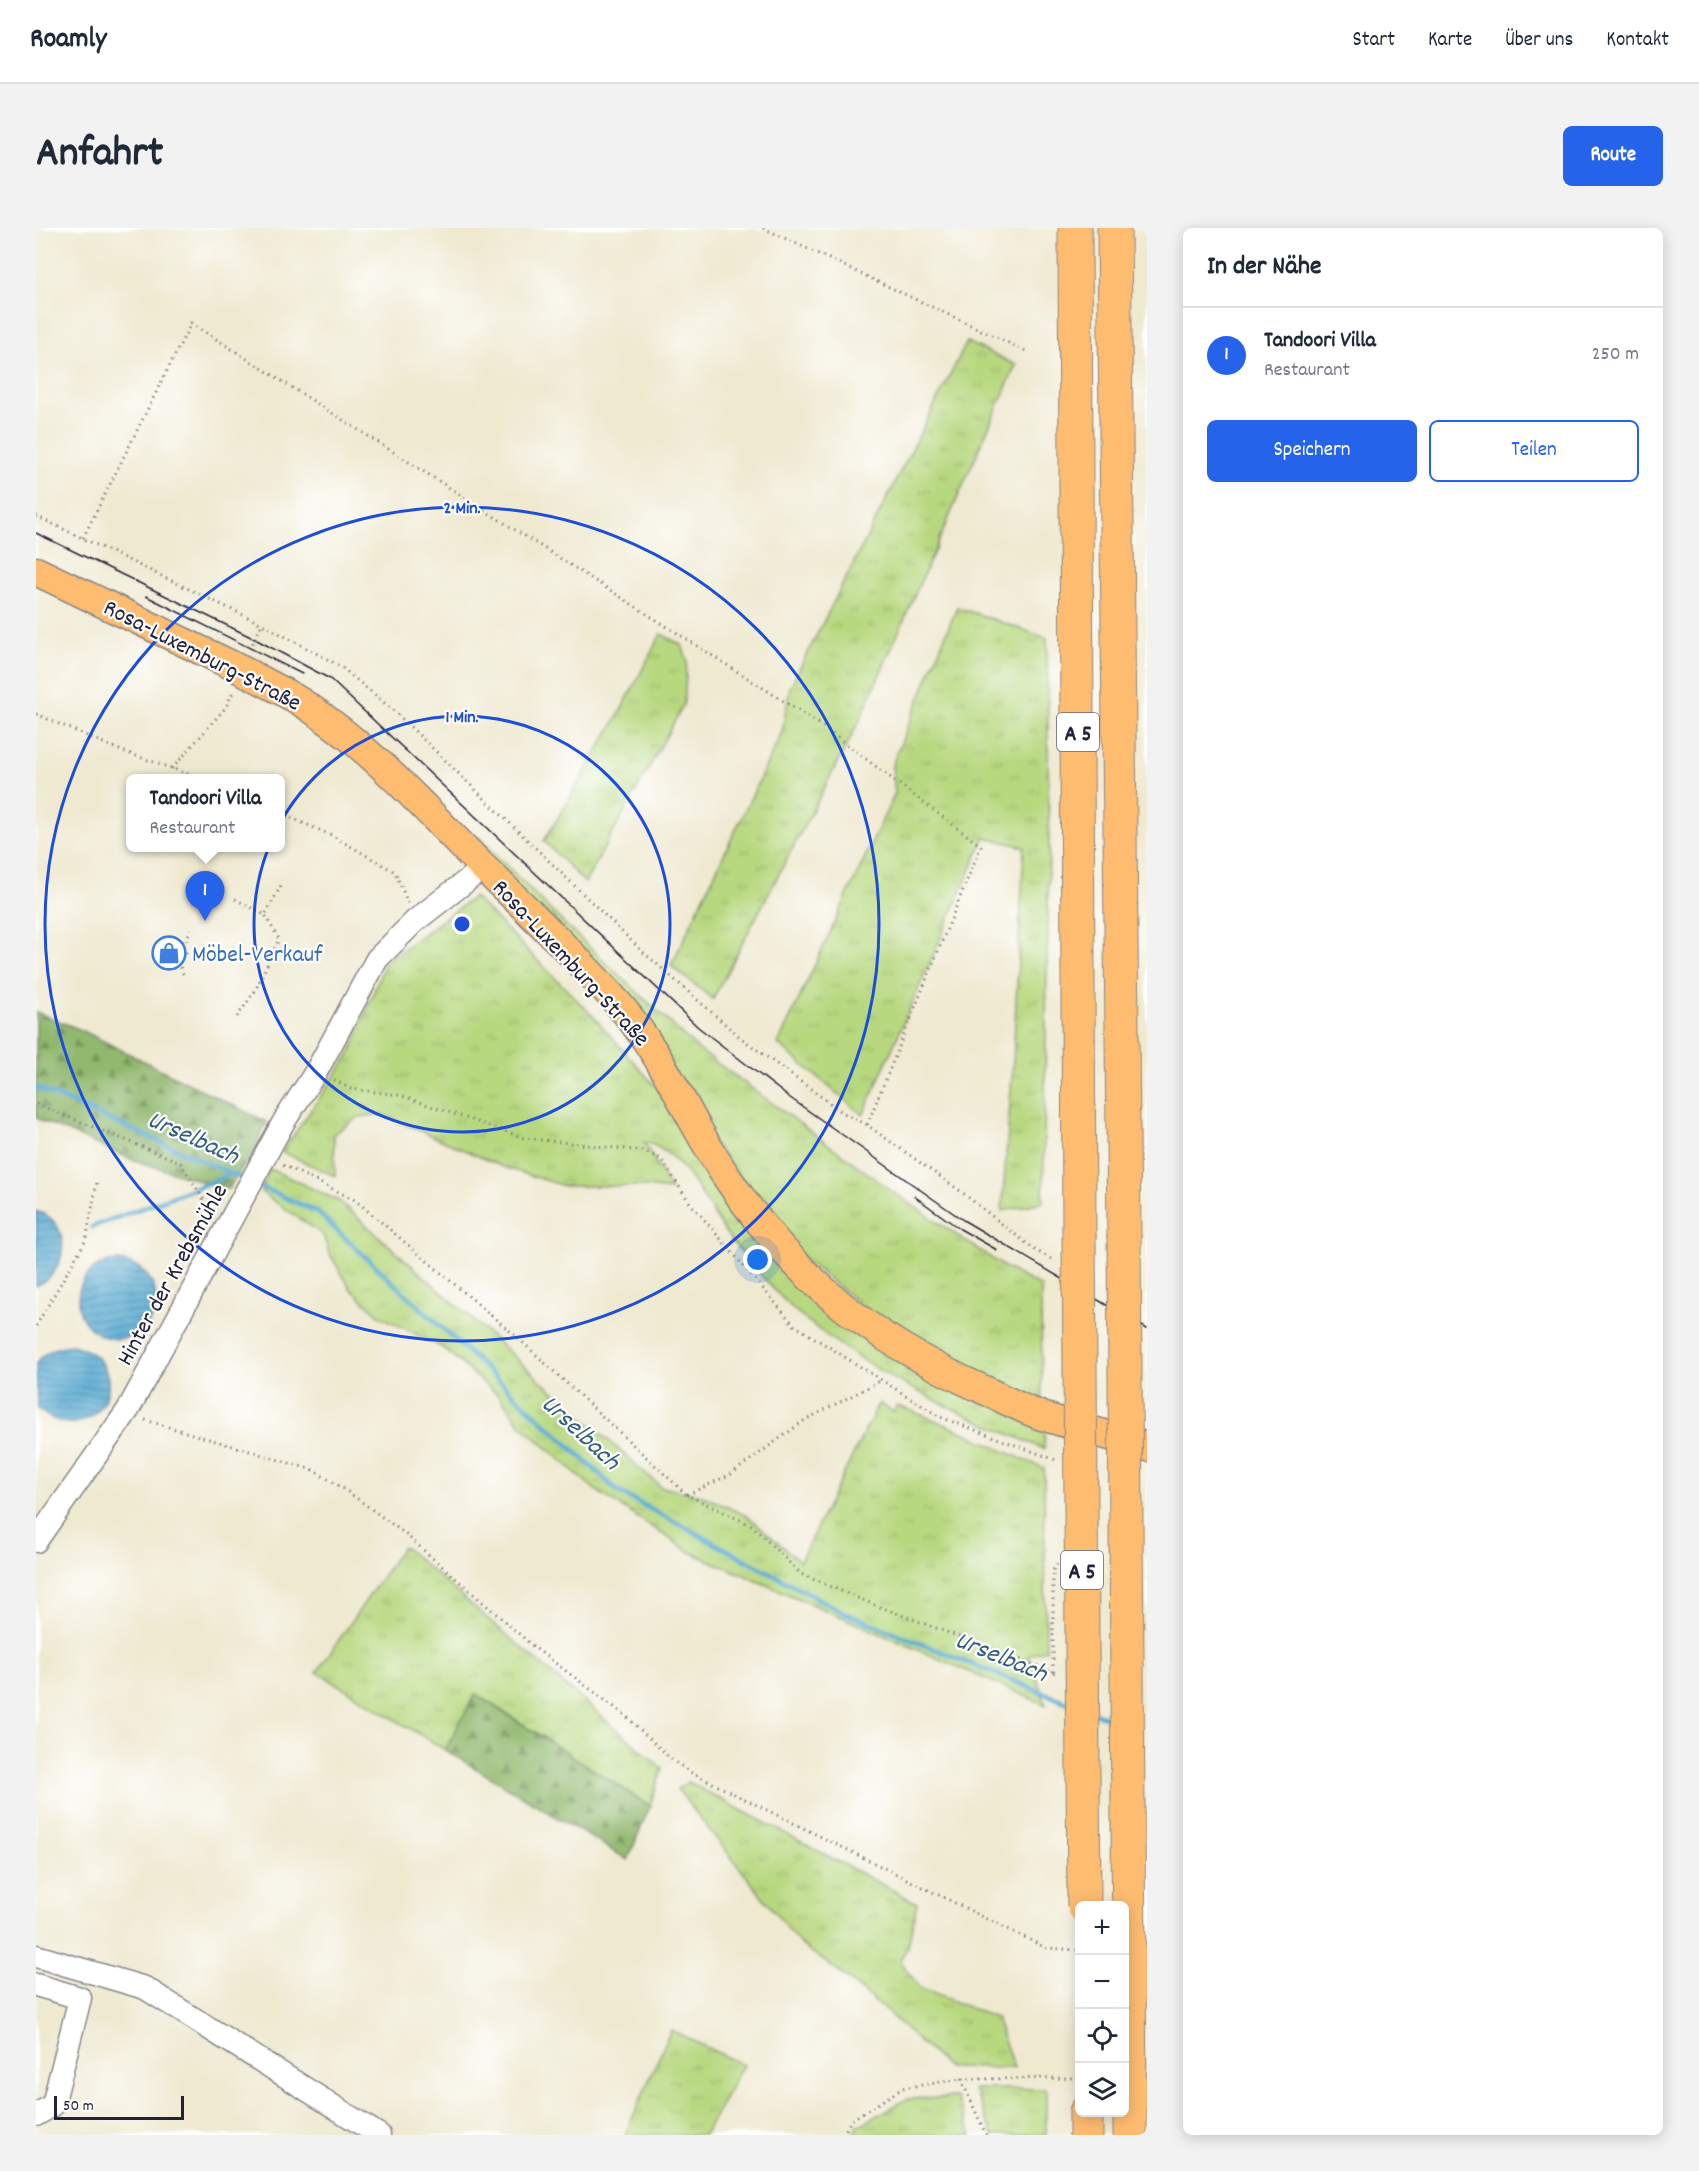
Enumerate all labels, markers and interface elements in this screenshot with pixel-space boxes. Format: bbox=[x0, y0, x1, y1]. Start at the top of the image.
text: Roamly bbox=[30, 21, 106, 61]
text: Start bbox=[1353, 26, 1395, 56]
text: Karte bbox=[1428, 26, 1472, 56]
text: Über uns bbox=[1505, 26, 1573, 56]
text: Kontakt bbox=[1606, 26, 1669, 56]
text: Anfahrt bbox=[36, 126, 163, 186]
button: Route bbox=[1563, 126, 1663, 186]
text: In der Nähe bbox=[1207, 249, 1321, 286]
text: Tandoori Villa bbox=[1264, 326, 1376, 357]
text: 1 bbox=[1224, 341, 1229, 369]
text: 250 m bbox=[1592, 341, 1639, 369]
text: Restaurant bbox=[1264, 357, 1350, 385]
button: Speichern bbox=[1207, 420, 1417, 482]
button: Teilen bbox=[1429, 420, 1639, 482]
text: 2 Min. bbox=[443, 497, 481, 522]
street label: Rosa-Luxemburg-Straße bbox=[97, 592, 306, 721]
text: 1 Min. bbox=[445, 706, 479, 731]
road number: A 5 bbox=[1057, 713, 1099, 751]
popup bbox=[126, 774, 285, 852]
text: Tandoori Villa bbox=[150, 784, 261, 815]
text: Restaurant bbox=[150, 815, 235, 843]
pin: 1 bbox=[186, 872, 224, 921]
street label: Rosa-Luxemburg-Straße bbox=[483, 873, 657, 1055]
centre of rings bbox=[452, 914, 472, 934]
shop icon: Möbel-Verkauf bbox=[151, 935, 187, 971]
place label: Möbel-Verkauf bbox=[192, 939, 323, 973]
water label: Urselbach bbox=[141, 1103, 245, 1176]
street label: Hinter der Krebsmühle bbox=[110, 1178, 238, 1372]
your location bbox=[743, 1245, 772, 1274]
water label: Urselbach bbox=[532, 1387, 628, 1481]
road number: A 5 bbox=[1061, 1551, 1103, 1589]
water label: Urselbach bbox=[949, 1623, 1053, 1694]
map controls bbox=[1075, 1901, 1129, 2117]
button: + bbox=[1075, 1901, 1129, 1955]
button: − bbox=[1075, 1955, 1129, 2009]
button: locate bbox=[1075, 2009, 1129, 2063]
button: layers bbox=[1075, 2063, 1129, 2117]
scale bar bbox=[54, 2093, 184, 2120]
text: 50 m bbox=[63, 2095, 94, 2118]

